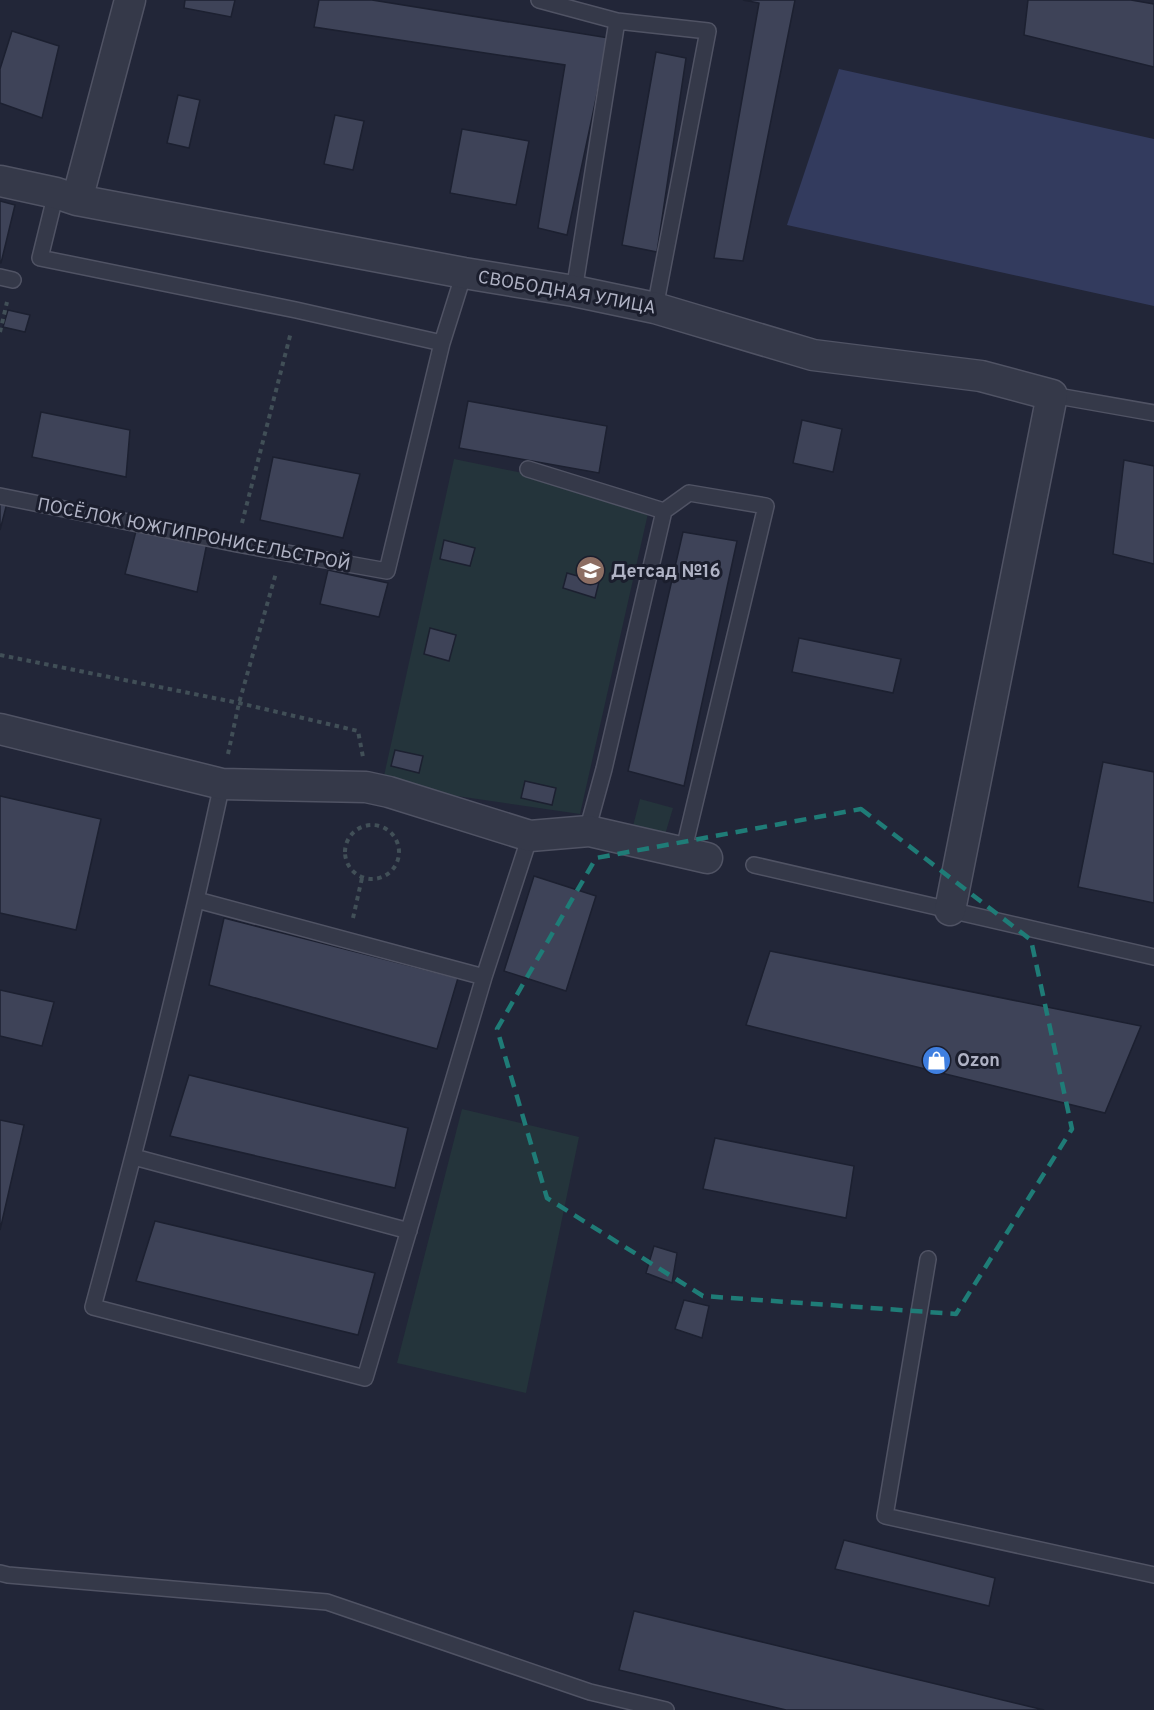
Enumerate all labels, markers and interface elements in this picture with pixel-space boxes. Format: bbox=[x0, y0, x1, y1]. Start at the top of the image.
street label: СВОБОДНАЯ УЛИЦА bbox=[476, 266, 658, 320]
street label: ПОСЁЛОК ЮЖГИПРОНИСЕЛЬСТРОЙ bbox=[35, 492, 353, 577]
school or university icon: Детсад №16 bbox=[574, 555, 606, 587]
place label: Детсад №16 bbox=[611, 561, 721, 584]
shop icon: Ozon bbox=[920, 1044, 952, 1076]
place label: Ozon bbox=[957, 1050, 1000, 1073]

